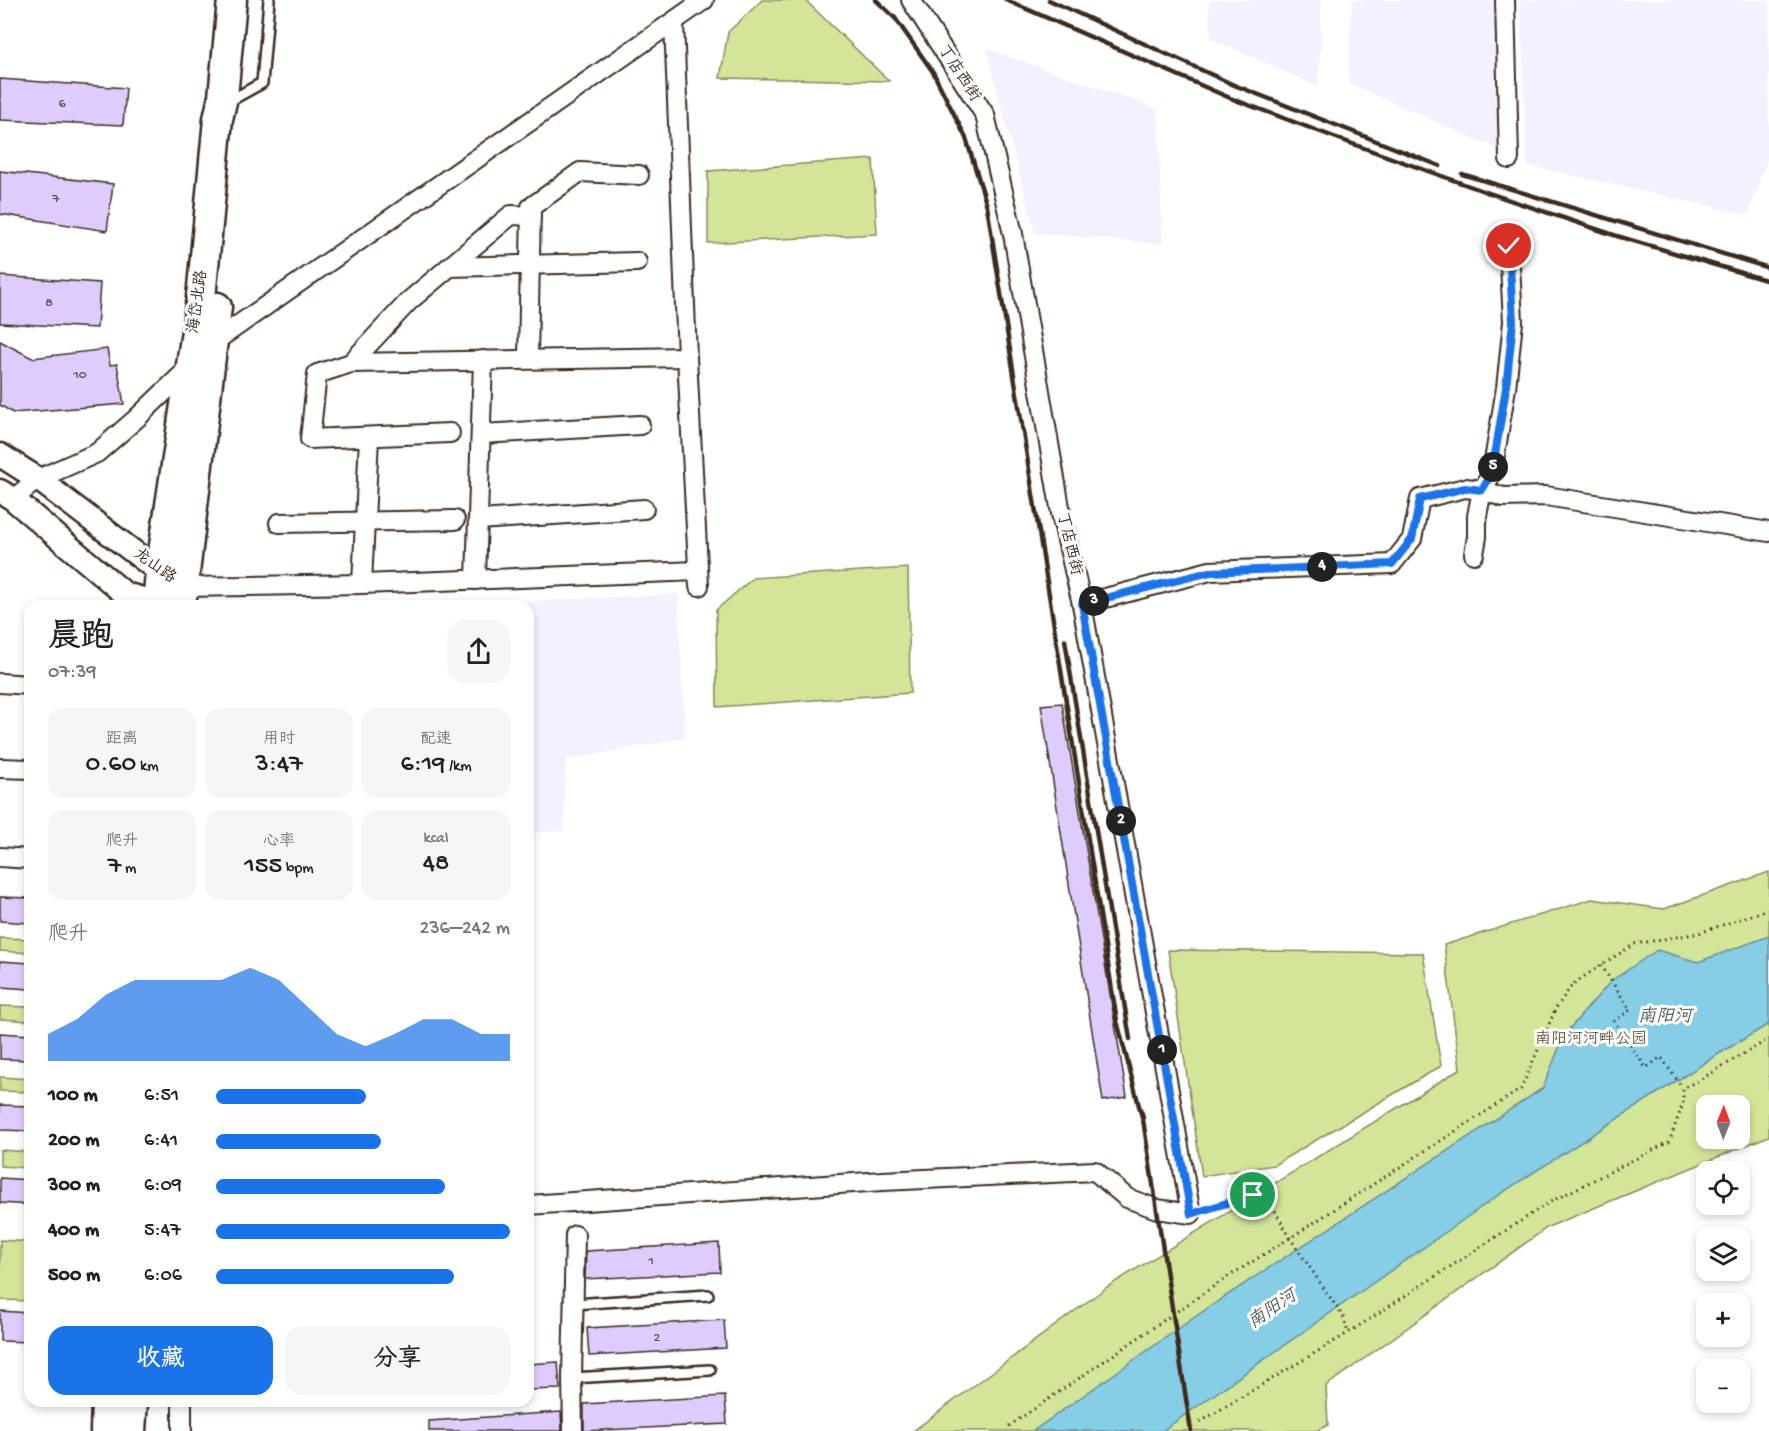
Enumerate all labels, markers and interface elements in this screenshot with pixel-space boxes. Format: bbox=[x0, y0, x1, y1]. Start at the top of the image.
street label: 丁店西街 bbox=[933, 41, 985, 106]
house number: 6 bbox=[58, 96, 66, 113]
house number: 7 bbox=[51, 191, 60, 208]
pin bbox=[1483, 220, 1534, 271]
icon: check bbox=[1492, 229, 1525, 262]
street label: 海岱北路 bbox=[183, 269, 213, 335]
house number: 8 bbox=[45, 295, 53, 312]
house number: 10 bbox=[72, 367, 87, 384]
pin: 5 bbox=[1478, 452, 1508, 482]
text: 5 bbox=[1489, 457, 1497, 476]
street label: 丁店西街 bbox=[1052, 510, 1086, 577]
street label: 龙山路 bbox=[129, 544, 180, 589]
pin: 4 bbox=[1307, 552, 1337, 582]
text: 4 bbox=[1318, 557, 1326, 576]
pin: 3 bbox=[1079, 586, 1109, 616]
text: 3 bbox=[1090, 591, 1098, 610]
text: 晨跑 bbox=[48, 620, 114, 658]
button: share bbox=[447, 620, 510, 683]
text: 07:39 bbox=[48, 662, 96, 685]
text: 距离 bbox=[106, 731, 138, 750]
text: 用时 bbox=[263, 731, 295, 750]
text: 配速 bbox=[420, 731, 452, 750]
text: 0.60 bbox=[85, 750, 136, 781]
text: 3:47 bbox=[255, 750, 303, 781]
text: 6:19 bbox=[401, 750, 445, 781]
text: km bbox=[136, 758, 159, 777]
text: /km bbox=[445, 758, 472, 777]
pin: 2 bbox=[1106, 806, 1136, 836]
text: 2 bbox=[1117, 811, 1125, 830]
text: kcal bbox=[424, 830, 448, 849]
text: 爬升 bbox=[106, 833, 138, 852]
text: 心率 bbox=[263, 833, 295, 852]
text: 48 bbox=[423, 849, 449, 880]
text: 7 bbox=[108, 852, 121, 883]
text: 155 bbox=[244, 852, 282, 883]
text: m bbox=[121, 860, 136, 879]
text: bpm bbox=[282, 860, 314, 879]
text: 236–242 m bbox=[419, 918, 510, 941]
text: 爬升 bbox=[48, 924, 88, 947]
water label: 南阳河 bbox=[1638, 1006, 1695, 1028]
park label: 南阳河河畔公园 bbox=[1535, 1029, 1647, 1050]
pin: 1 bbox=[1147, 1035, 1177, 1065]
text: 1 bbox=[1159, 1040, 1165, 1059]
text: 100 m bbox=[48, 1085, 98, 1108]
text: 6:51 bbox=[144, 1085, 179, 1108]
north arrow bbox=[1696, 1095, 1750, 1149]
map controls bbox=[1696, 1095, 1750, 1413]
text: 200 m bbox=[48, 1130, 99, 1153]
text: 6:41 bbox=[144, 1130, 178, 1153]
button: locate bbox=[1696, 1161, 1750, 1215]
pin bbox=[1227, 1169, 1278, 1220]
text: 300 m bbox=[48, 1175, 100, 1198]
text: 6:09 bbox=[144, 1175, 182, 1198]
icon: arrive bbox=[1236, 1178, 1269, 1211]
text: 400 m bbox=[48, 1220, 99, 1243]
text: 5:47 bbox=[144, 1220, 181, 1243]
button: layers bbox=[1696, 1227, 1750, 1281]
house number: 1 bbox=[647, 1253, 654, 1270]
text: 500 m bbox=[48, 1265, 100, 1288]
text: 6:06 bbox=[144, 1265, 182, 1288]
water label: 南阳河 bbox=[1244, 1284, 1304, 1334]
button: + bbox=[1696, 1293, 1750, 1347]
button: 收藏 bbox=[48, 1326, 273, 1395]
button: 分享 bbox=[285, 1326, 510, 1395]
house number: 2 bbox=[654, 1330, 661, 1347]
button: − bbox=[1696, 1359, 1750, 1413]

